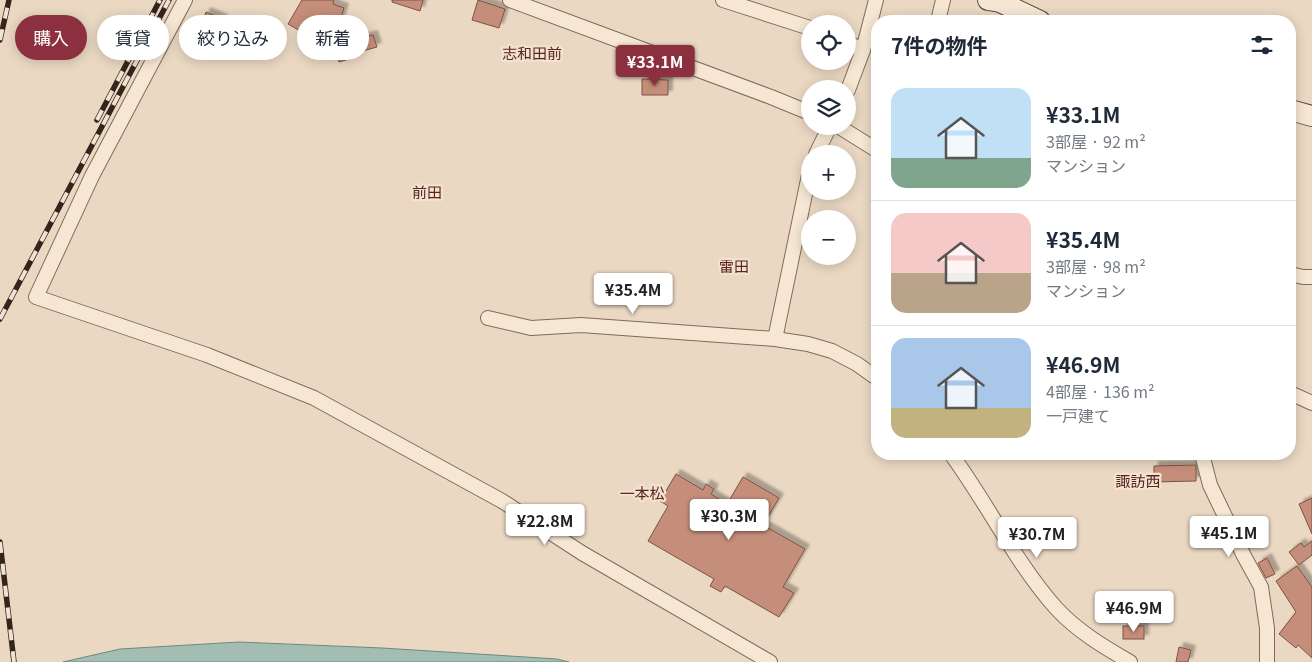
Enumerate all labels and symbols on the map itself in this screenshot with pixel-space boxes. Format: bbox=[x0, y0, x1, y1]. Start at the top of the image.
district label: 志和田前 bbox=[502, 42, 562, 63]
pin: ¥33.1M bbox=[614, 44, 696, 87]
district label: 前田 bbox=[412, 181, 442, 202]
district label: 雷田 bbox=[719, 255, 749, 276]
pin: ¥35.4M bbox=[592, 272, 674, 315]
district label: 諏訪西 bbox=[1115, 470, 1161, 491]
district label: 一本松 bbox=[619, 482, 665, 503]
pin: ¥30.3M bbox=[688, 498, 770, 541]
pin: ¥22.8M bbox=[504, 504, 586, 546]
pin: ¥30.7M bbox=[996, 516, 1078, 559]
pin: ¥45.1M bbox=[1188, 516, 1270, 558]
pin: ¥46.9M bbox=[1093, 590, 1175, 633]

